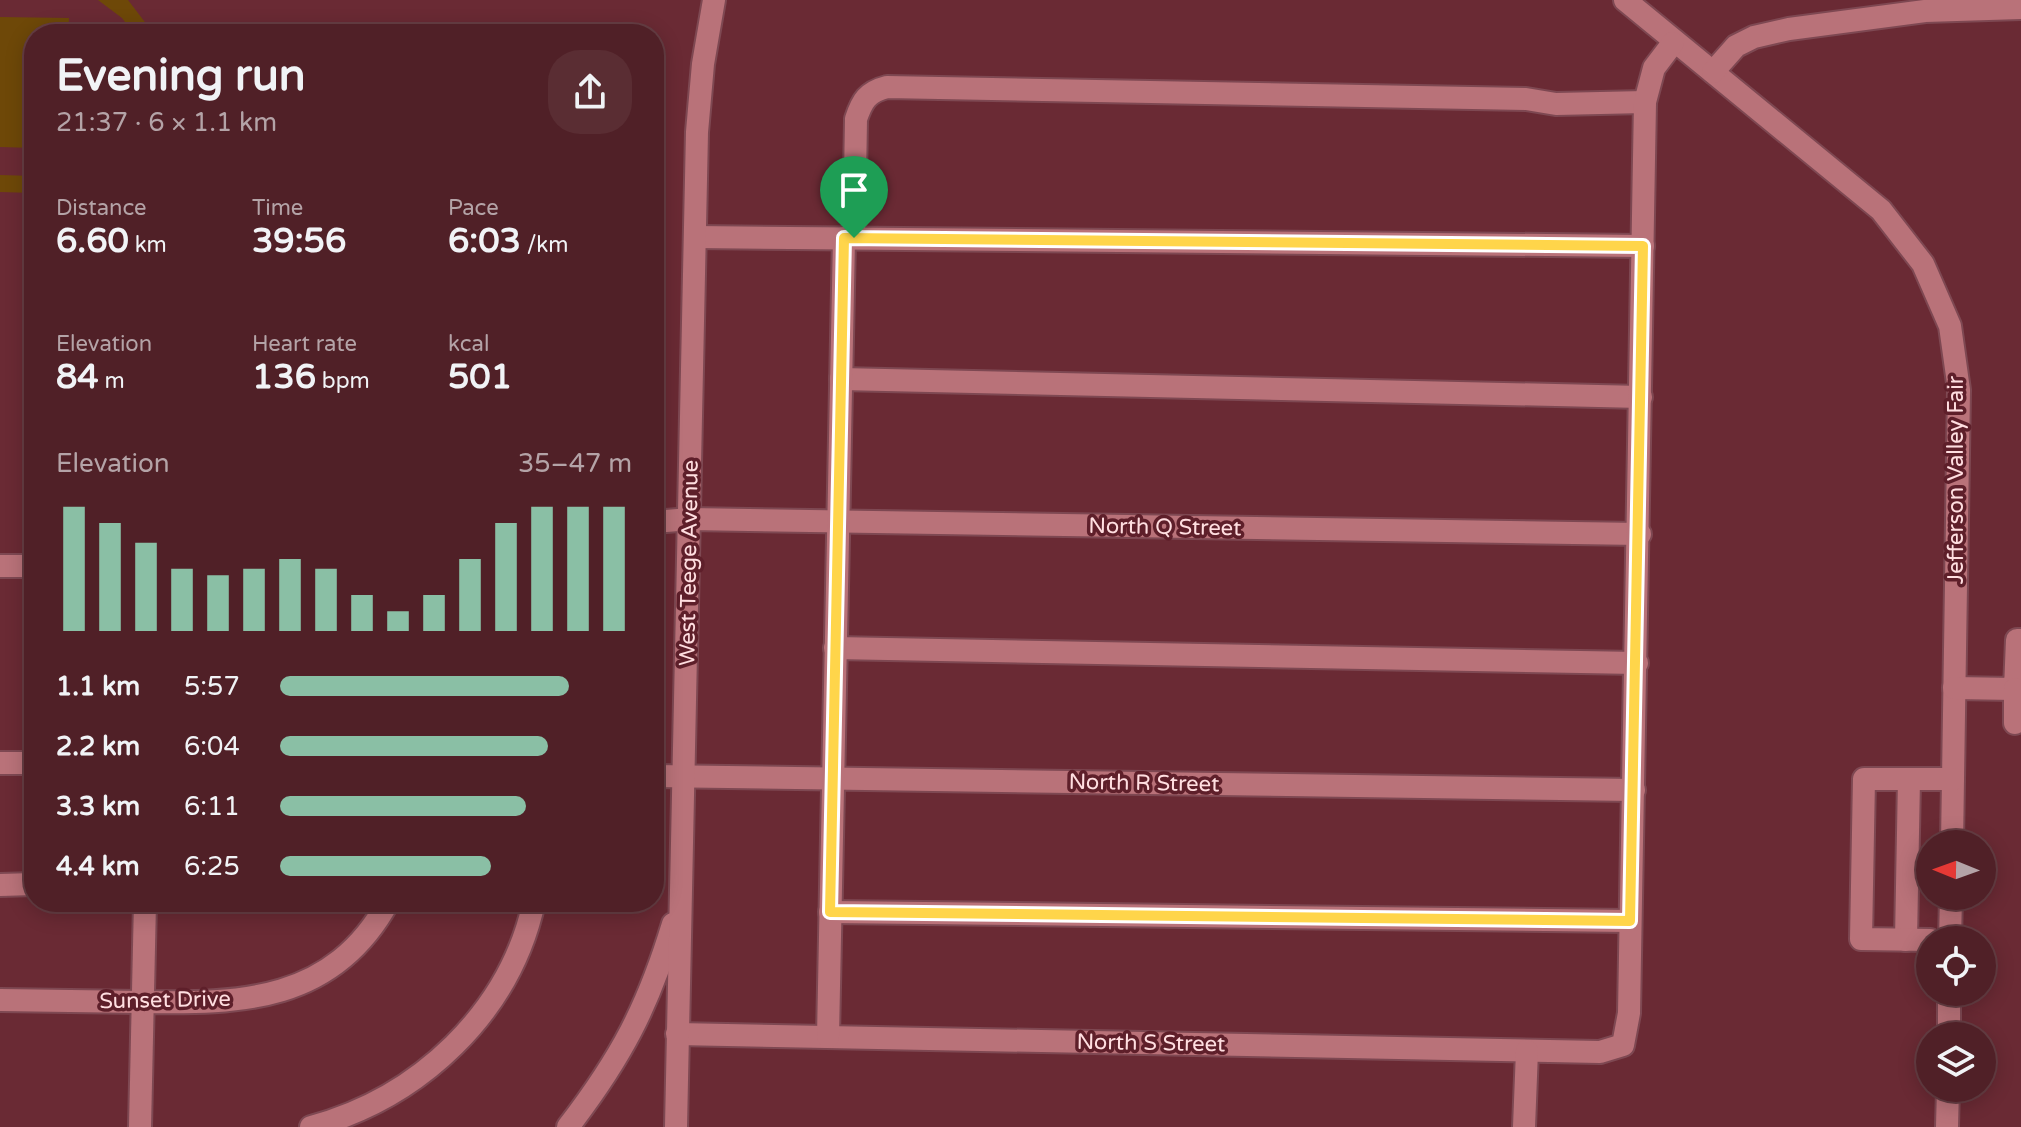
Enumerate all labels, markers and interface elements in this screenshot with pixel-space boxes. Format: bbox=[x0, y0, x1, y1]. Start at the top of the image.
text: Evening run bbox=[56, 50, 305, 103]
button: share bbox=[548, 50, 632, 134]
text: 21:37 · 6 × 1.1 km bbox=[56, 107, 277, 138]
pin bbox=[820, 156, 888, 238]
icon: arrive bbox=[832, 168, 876, 212]
text: Distance bbox=[56, 195, 147, 221]
text: Time bbox=[252, 195, 303, 221]
text: Pace bbox=[448, 195, 499, 221]
text: 6.60 bbox=[56, 221, 129, 262]
text: 39:56 bbox=[252, 221, 346, 262]
text: 6:03 bbox=[448, 221, 521, 262]
text: km bbox=[129, 232, 167, 258]
text: /km bbox=[521, 232, 569, 258]
text: Elevation bbox=[56, 331, 152, 357]
text: Heart rate bbox=[252, 331, 357, 357]
text: kcal bbox=[448, 331, 489, 357]
text: 84 bbox=[56, 357, 99, 398]
text: 136 bbox=[252, 357, 316, 398]
text: 501 bbox=[448, 357, 512, 398]
text: m bbox=[99, 368, 125, 394]
text: bpm bbox=[316, 368, 370, 394]
street label: Jefferson Valley Fair bbox=[1943, 375, 1969, 584]
text: Elevation bbox=[56, 448, 170, 479]
text: 35–47 m bbox=[518, 448, 632, 479]
street label: West Teege Avenue bbox=[674, 460, 704, 666]
street label: North Q Street bbox=[1088, 513, 1242, 541]
text: 1.1 km bbox=[56, 671, 140, 702]
text: 5:57 bbox=[184, 671, 240, 702]
text: 2.2 km bbox=[56, 731, 140, 762]
text: 6:04 bbox=[184, 731, 240, 762]
street label: North R Street bbox=[1068, 769, 1220, 797]
text: 3.3 km bbox=[56, 791, 140, 822]
text: 6:11 bbox=[184, 791, 240, 822]
north arrow bbox=[1916, 830, 1996, 910]
map controls bbox=[1916, 830, 1996, 1102]
text: 4.4 km bbox=[56, 851, 140, 882]
text: 6:25 bbox=[184, 851, 240, 882]
button: locate bbox=[1916, 926, 1996, 1006]
street label: Sunset Drive bbox=[99, 986, 231, 1014]
button: layers bbox=[1916, 1022, 1996, 1102]
street label: North S Street bbox=[1076, 1029, 1226, 1057]

